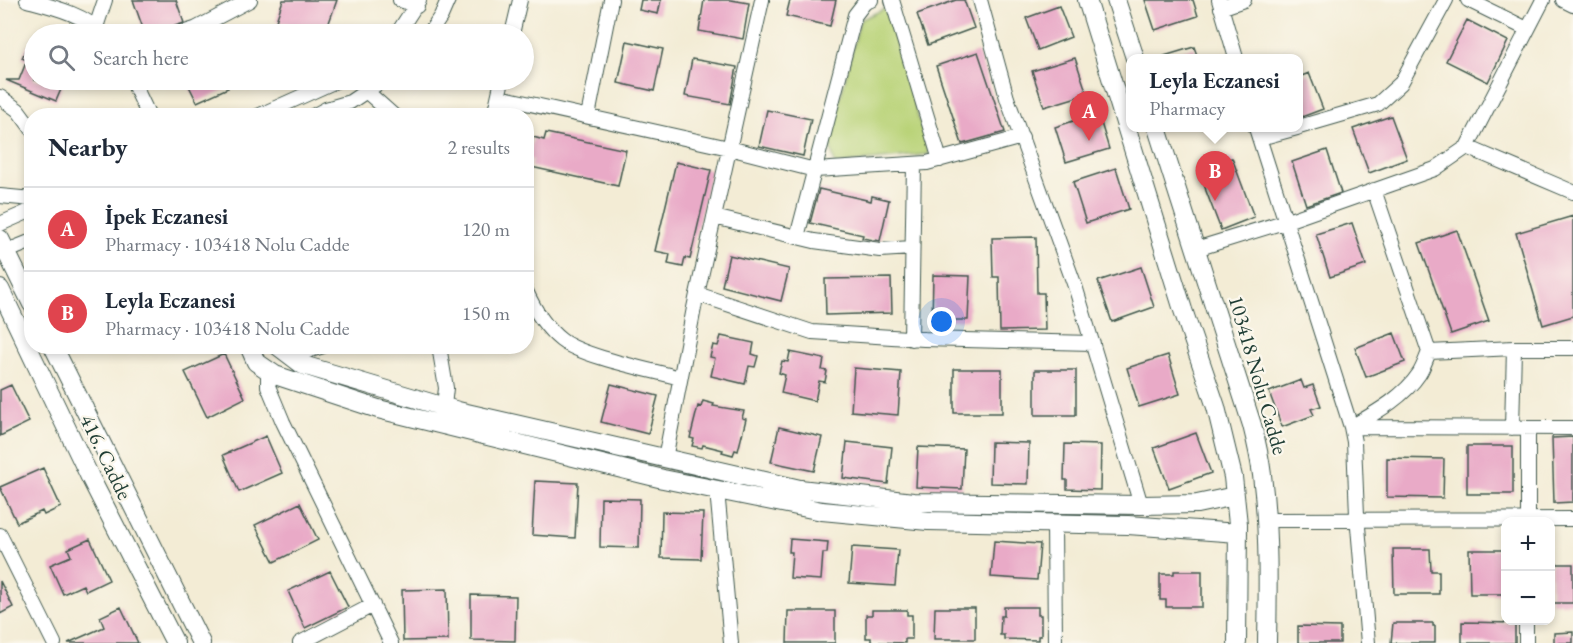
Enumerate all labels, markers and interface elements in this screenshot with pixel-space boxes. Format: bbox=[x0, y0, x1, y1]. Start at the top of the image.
search box bbox=[24, 24, 534, 90]
icon: search bbox=[45, 41, 78, 74]
text: Search here bbox=[93, 43, 188, 72]
popup bbox=[1126, 54, 1303, 132]
text: Leyla Eczanesi bbox=[1149, 66, 1280, 95]
pin: A bbox=[1070, 92, 1108, 141]
text: Pharmacy bbox=[1149, 95, 1225, 121]
text: Nearby bbox=[48, 130, 128, 164]
text: 2 results bbox=[447, 134, 510, 160]
pin: B bbox=[1196, 152, 1234, 201]
text: İpek Eczanesi bbox=[105, 202, 228, 231]
text: A bbox=[60, 216, 75, 242]
text: 120 m bbox=[462, 216, 510, 242]
text: Pharmacy · 103418 Nolu Cadde bbox=[105, 231, 350, 257]
text: Leyla Eczanesi bbox=[105, 286, 236, 315]
street label: 103418 Nolu Cadde bbox=[1223, 292, 1294, 458]
text: B bbox=[61, 300, 74, 326]
text: 150 m bbox=[462, 300, 510, 326]
your location bbox=[927, 307, 956, 336]
text: Pharmacy · 103418 Nolu Cadde bbox=[105, 315, 350, 341]
street label: 416. Cadde bbox=[74, 410, 139, 504]
map controls bbox=[1501, 517, 1555, 625]
button: + bbox=[1501, 517, 1555, 571]
button: − bbox=[1501, 571, 1555, 625]

